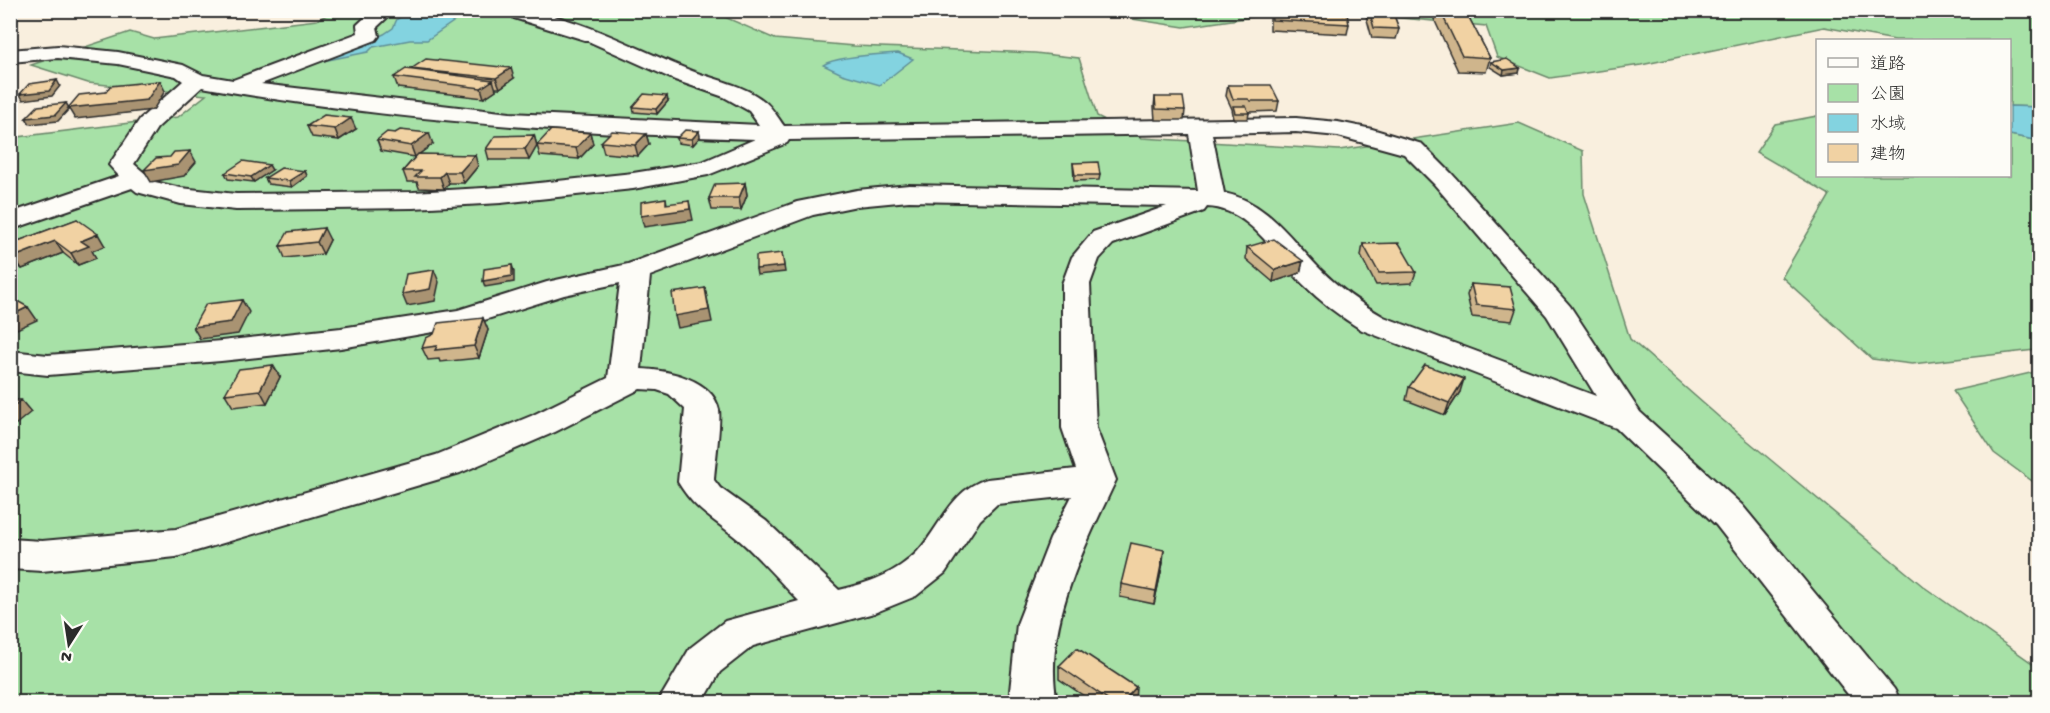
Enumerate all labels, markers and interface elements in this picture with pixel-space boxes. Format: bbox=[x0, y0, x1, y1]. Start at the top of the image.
legend bbox=[1816, 39, 2011, 177]
text: 道路 bbox=[1870, 54, 1906, 76]
text: 公園 bbox=[1870, 85, 1906, 106]
text: 水域 bbox=[1870, 114, 1906, 136]
text: 建物 bbox=[1870, 144, 1906, 166]
north arrow bbox=[39, 614, 99, 674]
text: N bbox=[59, 645, 74, 666]

